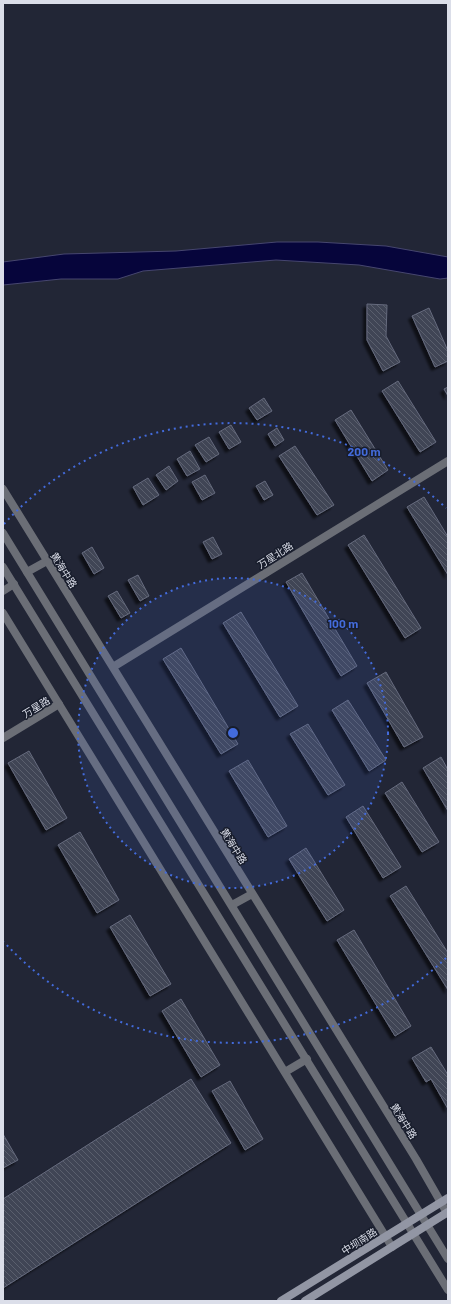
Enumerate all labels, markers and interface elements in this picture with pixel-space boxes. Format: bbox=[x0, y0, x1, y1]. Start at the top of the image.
text: 200 m bbox=[348, 444, 380, 458]
street label: 万星北路 bbox=[255, 539, 295, 571]
street label: 黄海中路 bbox=[48, 550, 80, 590]
text: 100 m bbox=[328, 616, 358, 630]
street label: 万星路 bbox=[20, 694, 52, 720]
centre of rings bbox=[226, 726, 240, 740]
street label: 黄海中路 bbox=[218, 826, 250, 866]
street label: 黄海中路 bbox=[388, 1101, 420, 1141]
street label: 中坝南路 bbox=[339, 1225, 379, 1257]

